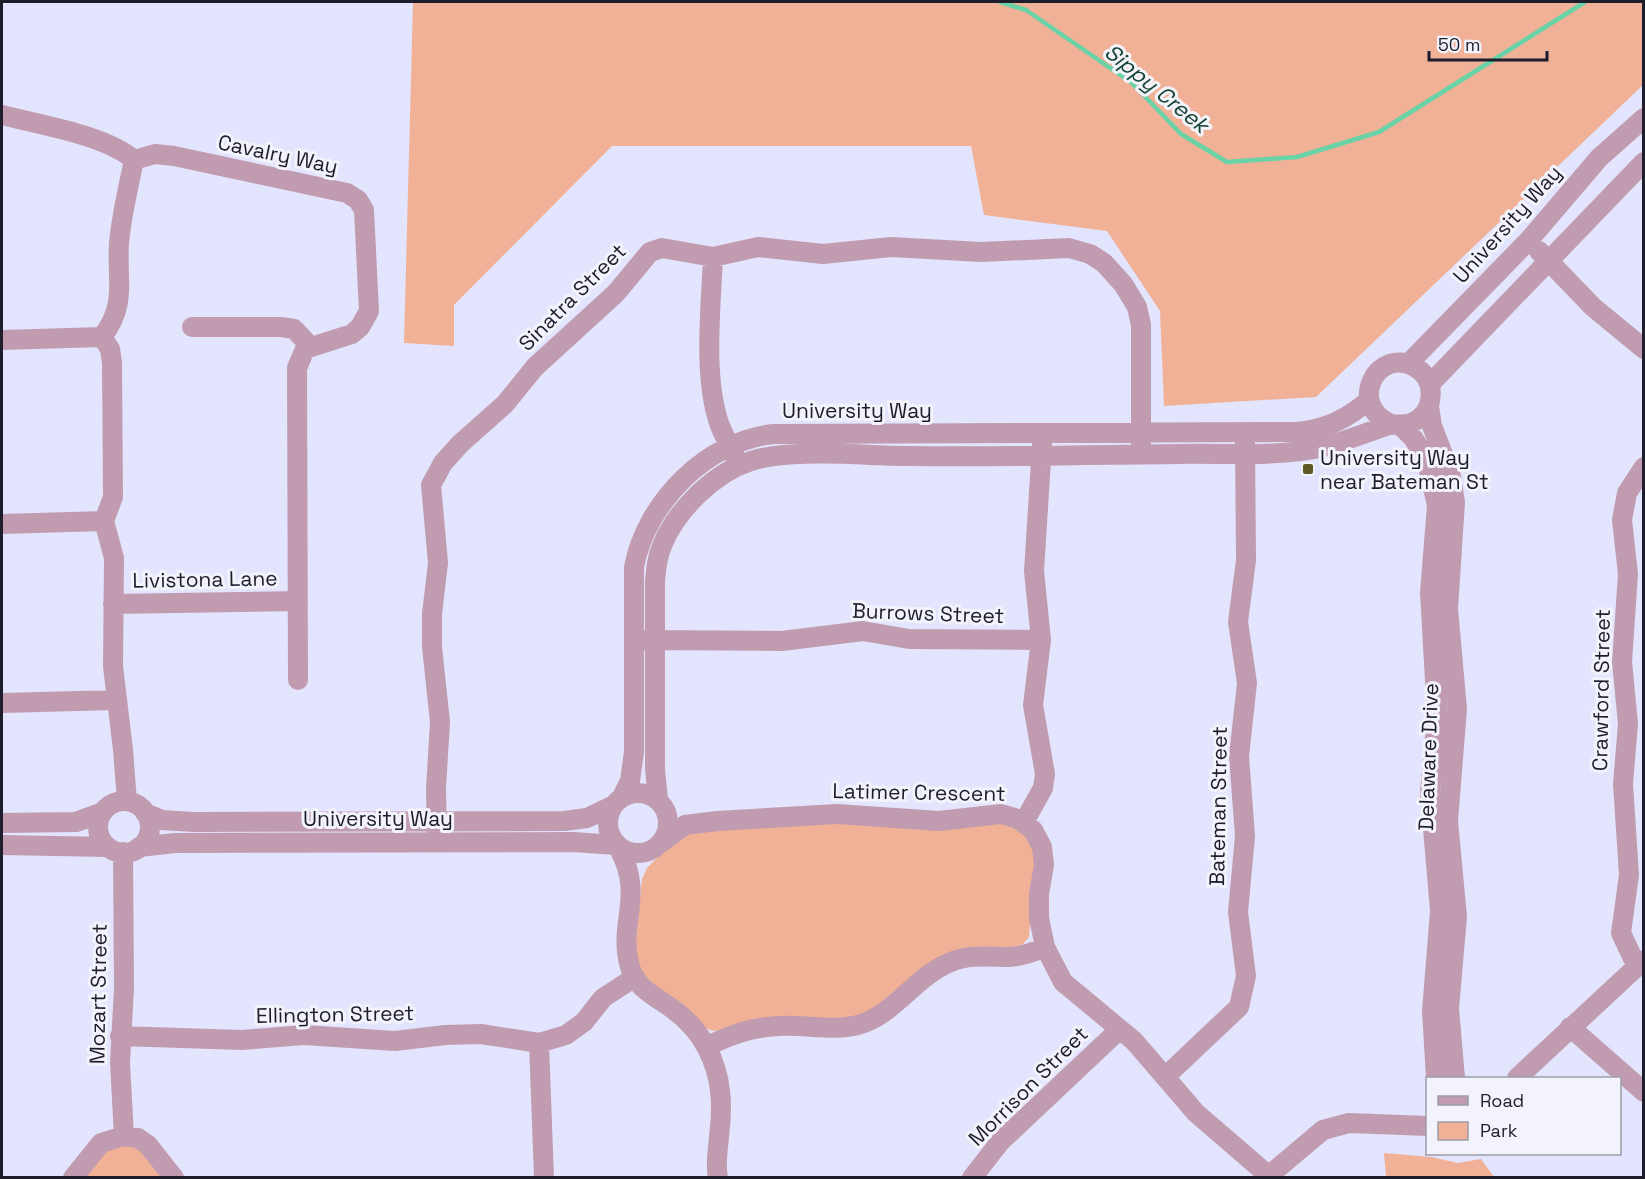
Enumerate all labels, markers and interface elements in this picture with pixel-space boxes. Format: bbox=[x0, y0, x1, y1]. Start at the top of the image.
scale bar bbox=[1429, 24, 1548, 62]
text: 50 m bbox=[1438, 33, 1480, 56]
water label: Sippy Creek bbox=[1099, 37, 1217, 140]
street label: Cavalry Way bbox=[216, 128, 340, 180]
street label: University Way bbox=[1447, 159, 1567, 289]
street label: Sinatra Street bbox=[513, 238, 631, 356]
street label: University Way bbox=[782, 397, 932, 424]
place label: University Way near Bateman St bbox=[1320, 444, 1489, 495]
marker: University Way near Bateman St bbox=[1301, 462, 1315, 476]
street label: Livistona Lane bbox=[132, 564, 278, 594]
street label: Burrows Street bbox=[851, 597, 1005, 629]
street label: Crawford Street bbox=[1586, 609, 1616, 771]
street label: Delaware Drive bbox=[1412, 683, 1444, 831]
street label: Bateman Street bbox=[1203, 726, 1233, 886]
street label: Latimer Crescent bbox=[832, 777, 1006, 807]
street label: University Way bbox=[303, 805, 453, 832]
street label: Mozart Street bbox=[83, 923, 113, 1065]
street label: Ellington Street bbox=[256, 999, 414, 1029]
street label: Morrison Street bbox=[962, 1020, 1094, 1152]
legend bbox=[1426, 1077, 1621, 1155]
text: Road bbox=[1480, 1089, 1524, 1112]
text: Park bbox=[1480, 1119, 1518, 1142]

